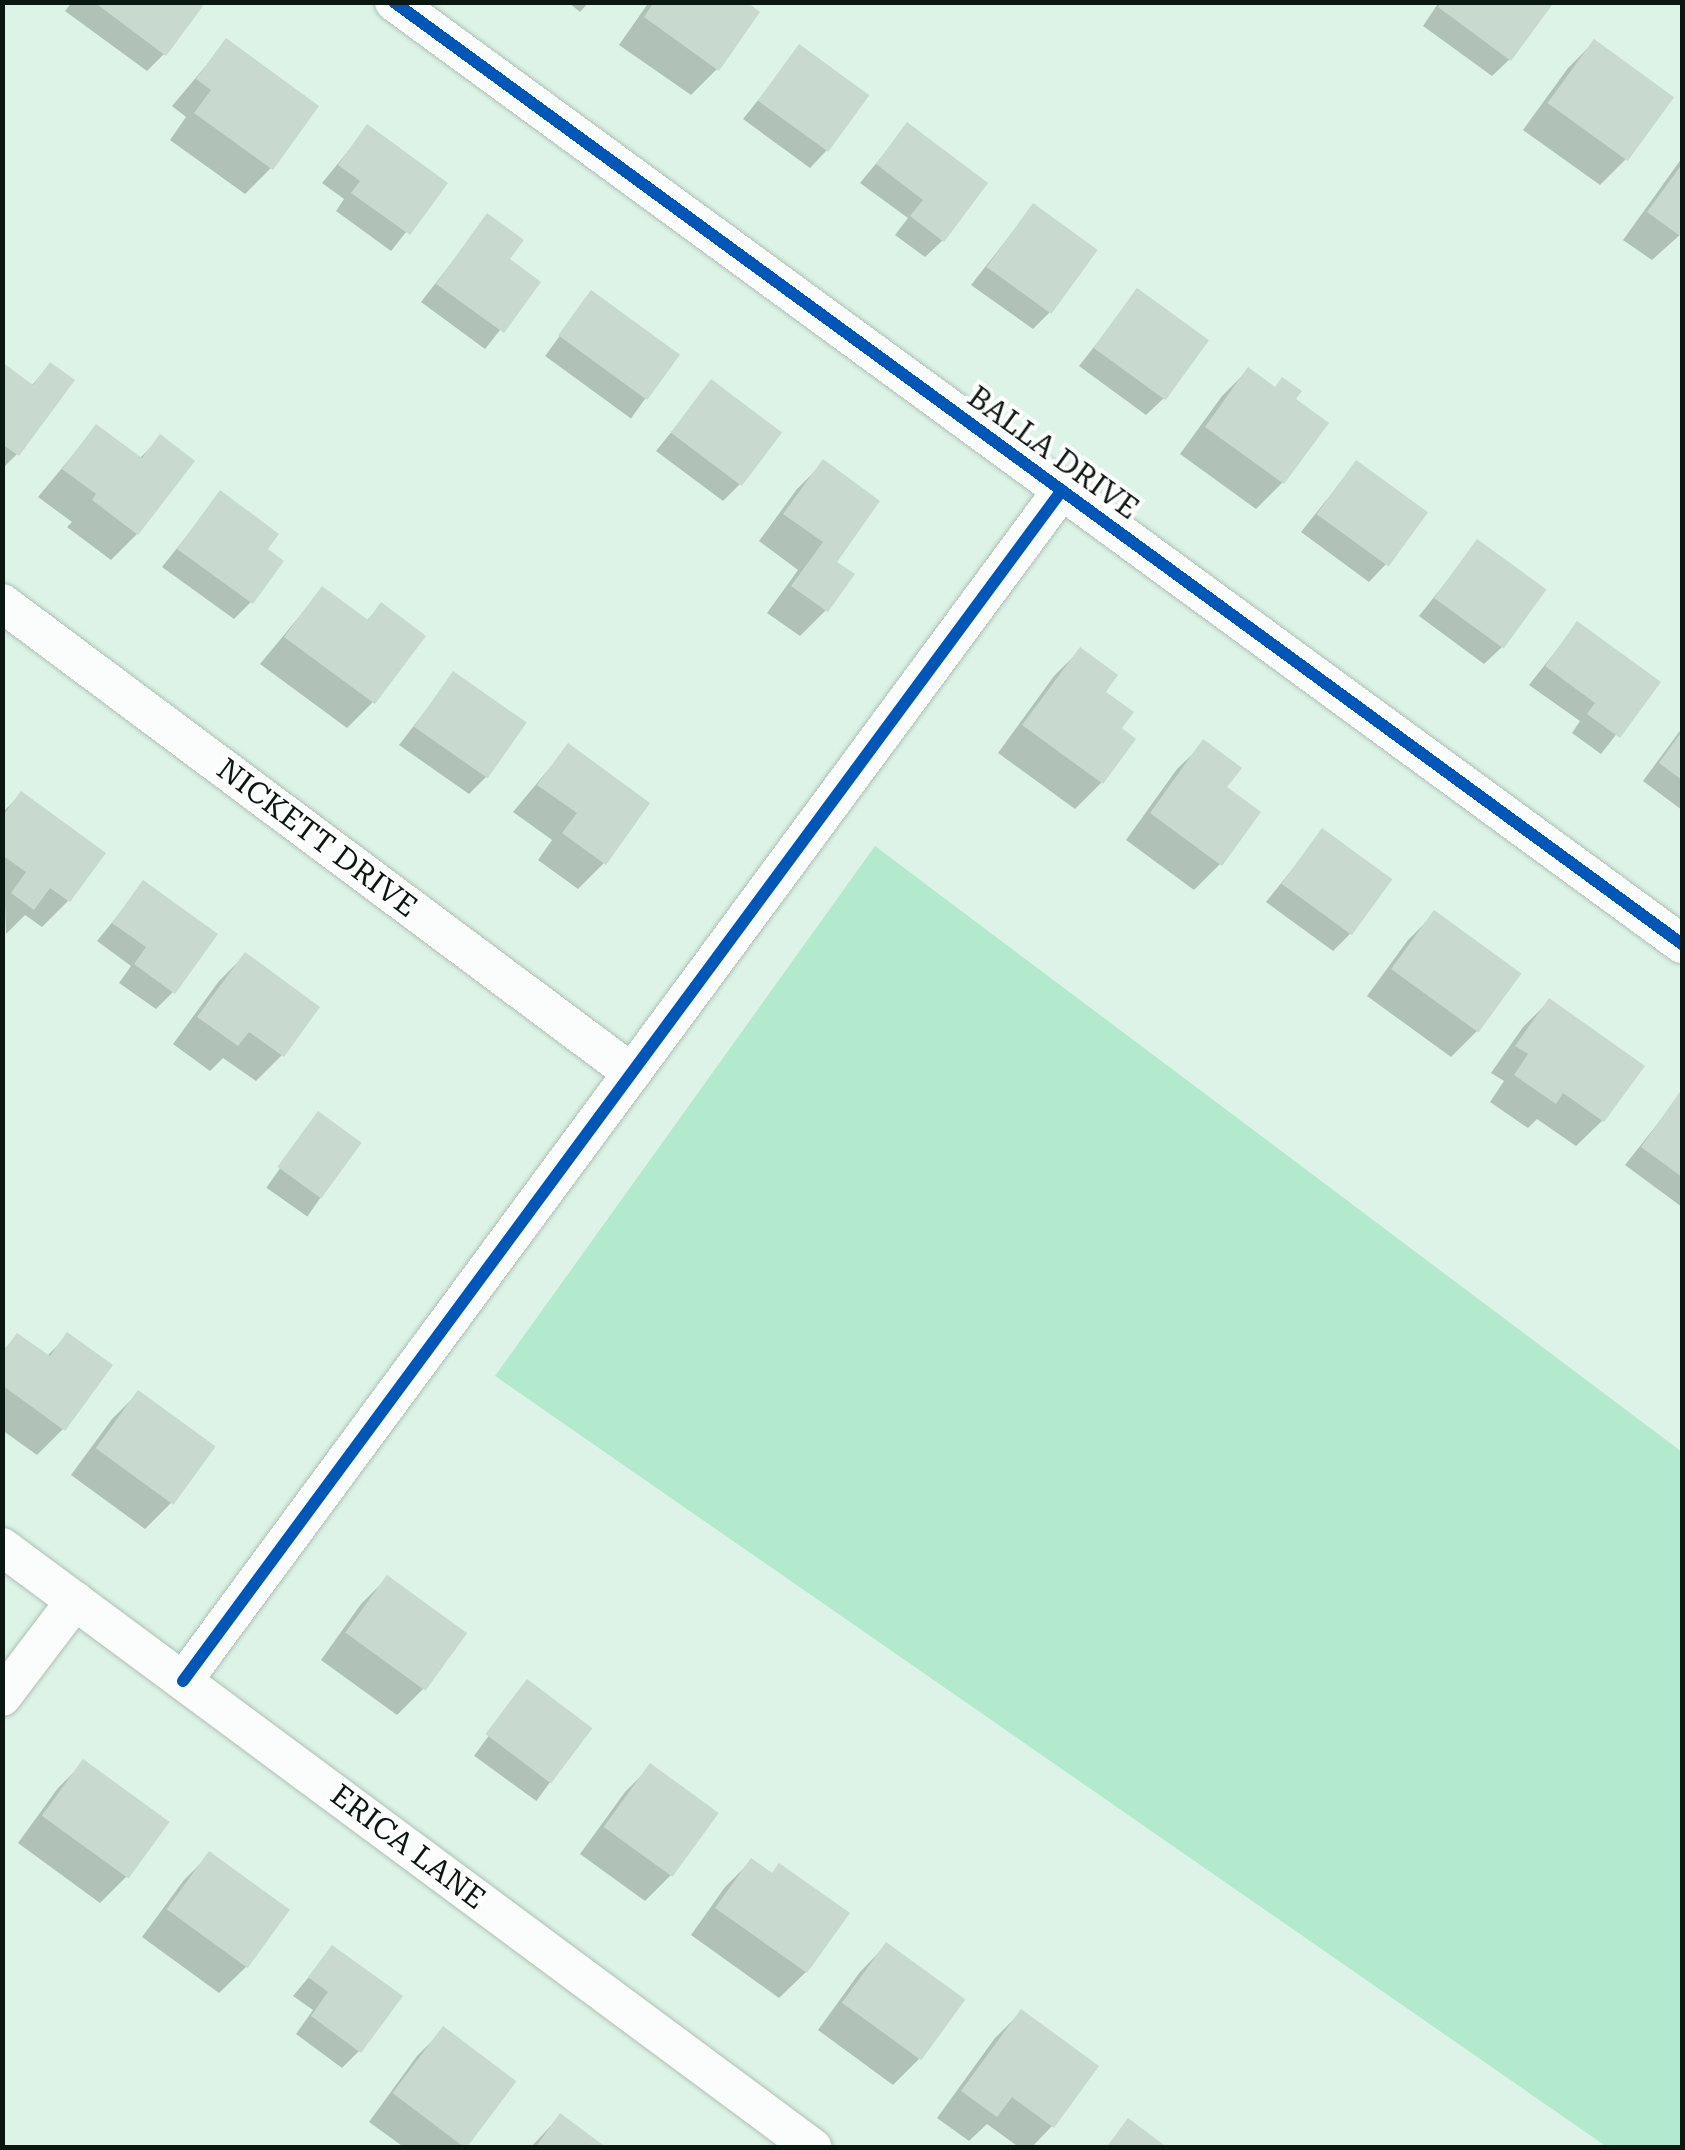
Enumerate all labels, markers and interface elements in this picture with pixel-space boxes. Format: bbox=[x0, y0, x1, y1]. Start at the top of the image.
street label: BALLA DRIVE bbox=[961, 379, 1145, 527]
street label: NICKETT DRIVE bbox=[210, 751, 424, 925]
street label: ERICA LANE bbox=[324, 1777, 492, 1917]

